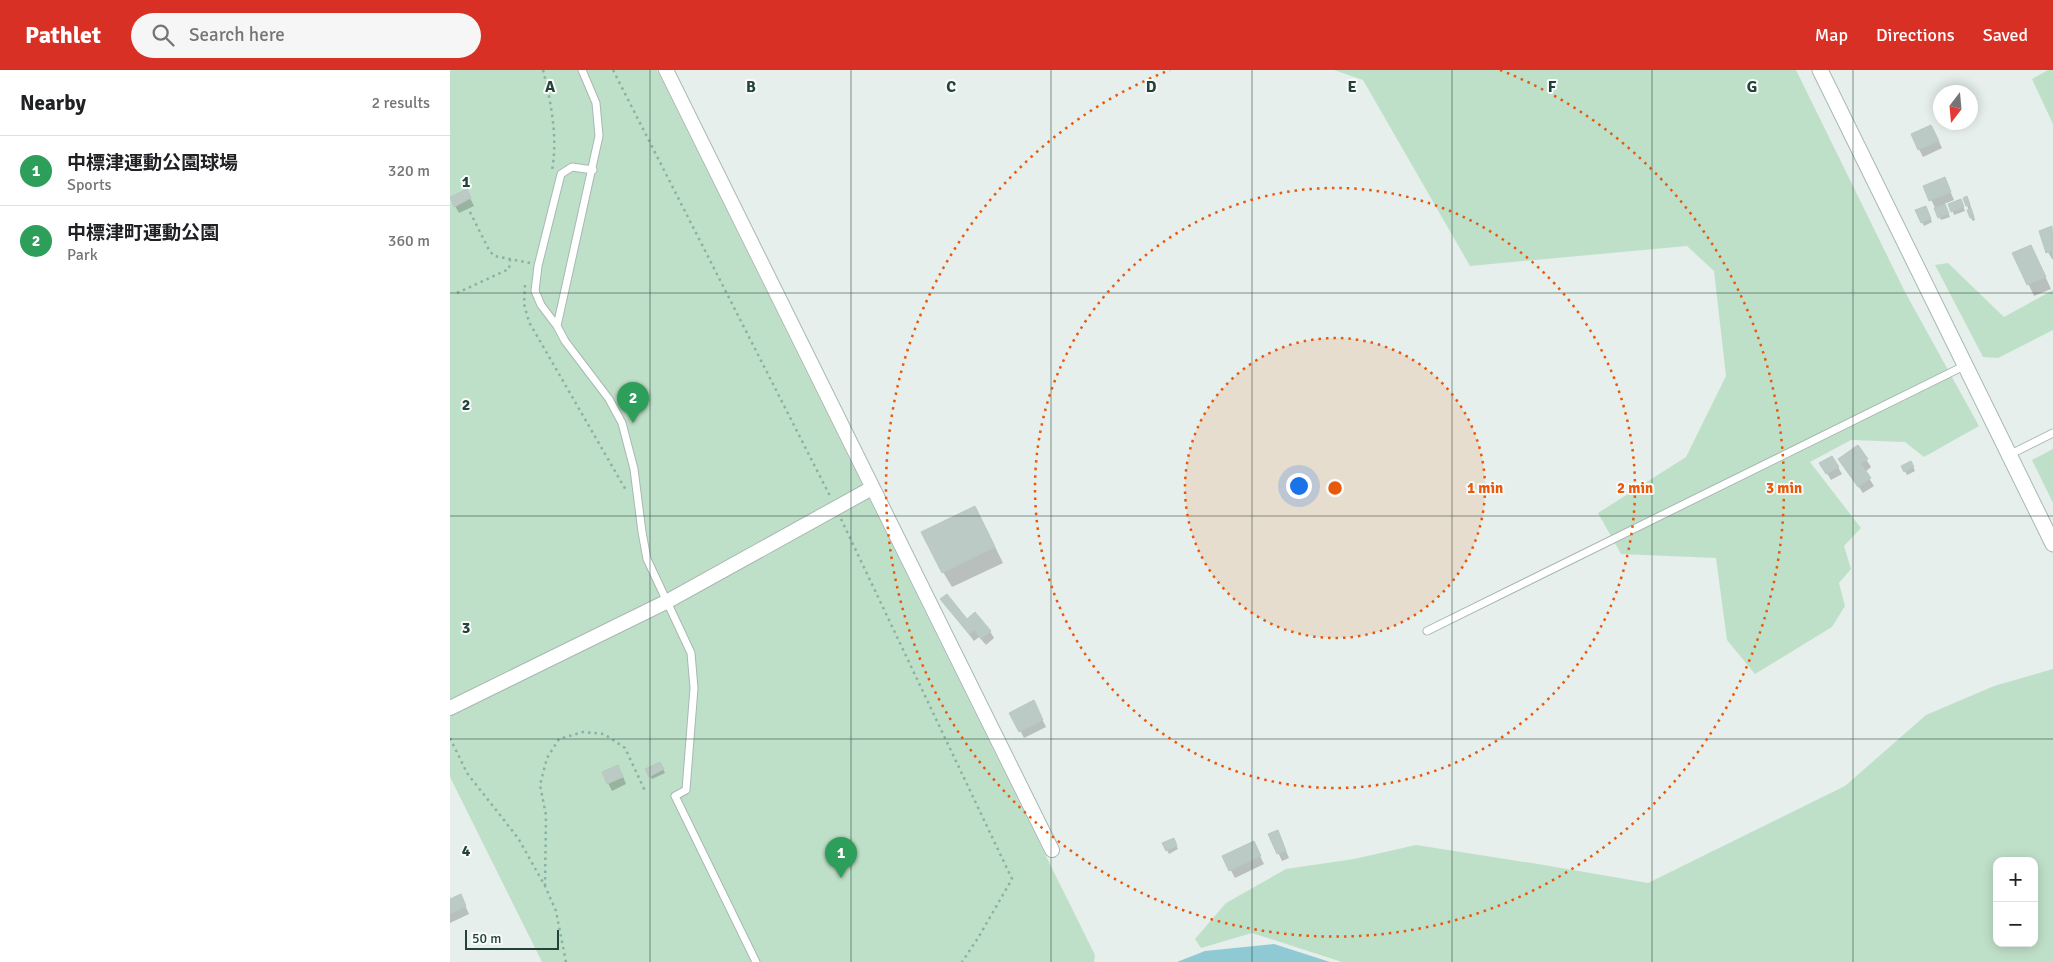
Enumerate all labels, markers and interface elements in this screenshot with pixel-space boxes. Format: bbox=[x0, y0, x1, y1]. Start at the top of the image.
search box bbox=[131, 13, 481, 58]
text: Pathlet bbox=[25, 20, 101, 50]
icon: search bbox=[149, 21, 177, 49]
text: Search here bbox=[189, 23, 285, 47]
text: Map bbox=[1815, 24, 1848, 46]
text: Directions bbox=[1876, 24, 1955, 46]
text: Saved bbox=[1983, 24, 2028, 46]
text: A bbox=[545, 77, 556, 97]
text: B bbox=[746, 77, 756, 97]
text: C bbox=[946, 77, 956, 97]
text: D bbox=[1146, 77, 1157, 97]
text: E bbox=[1347, 77, 1357, 97]
text: F bbox=[1548, 77, 1557, 97]
text: G bbox=[1747, 77, 1757, 97]
north arrow bbox=[1933, 85, 1978, 130]
text: Nearby bbox=[20, 90, 86, 116]
text: 2 results bbox=[371, 93, 430, 113]
text: 中標津運動公園球場 bbox=[67, 151, 238, 175]
text: 1 bbox=[32, 161, 40, 181]
text: 320 m bbox=[388, 161, 430, 181]
text: 1 bbox=[462, 172, 471, 192]
text: Sports bbox=[67, 175, 112, 195]
text: 中標津町運動公園 bbox=[67, 221, 219, 245]
text: 2 bbox=[32, 231, 40, 251]
text: 360 m bbox=[388, 231, 430, 251]
text: Park bbox=[67, 245, 98, 265]
pin: 2 bbox=[617, 382, 649, 423]
text: 2 bbox=[462, 395, 470, 415]
your location bbox=[1286, 473, 1312, 499]
centre of rings bbox=[1326, 479, 1344, 497]
text: 1 min bbox=[1467, 479, 1503, 497]
text: 2 min bbox=[1617, 479, 1653, 497]
text: 3 min bbox=[1766, 479, 1802, 497]
text: 3 bbox=[462, 618, 470, 638]
pin: 1 bbox=[825, 837, 857, 878]
text: 4 bbox=[462, 841, 471, 861]
map controls bbox=[1993, 857, 2038, 947]
button: + bbox=[1993, 857, 2038, 902]
button: − bbox=[1993, 902, 2038, 947]
scale bar bbox=[465, 927, 559, 950]
text: 50 m bbox=[472, 930, 501, 947]

